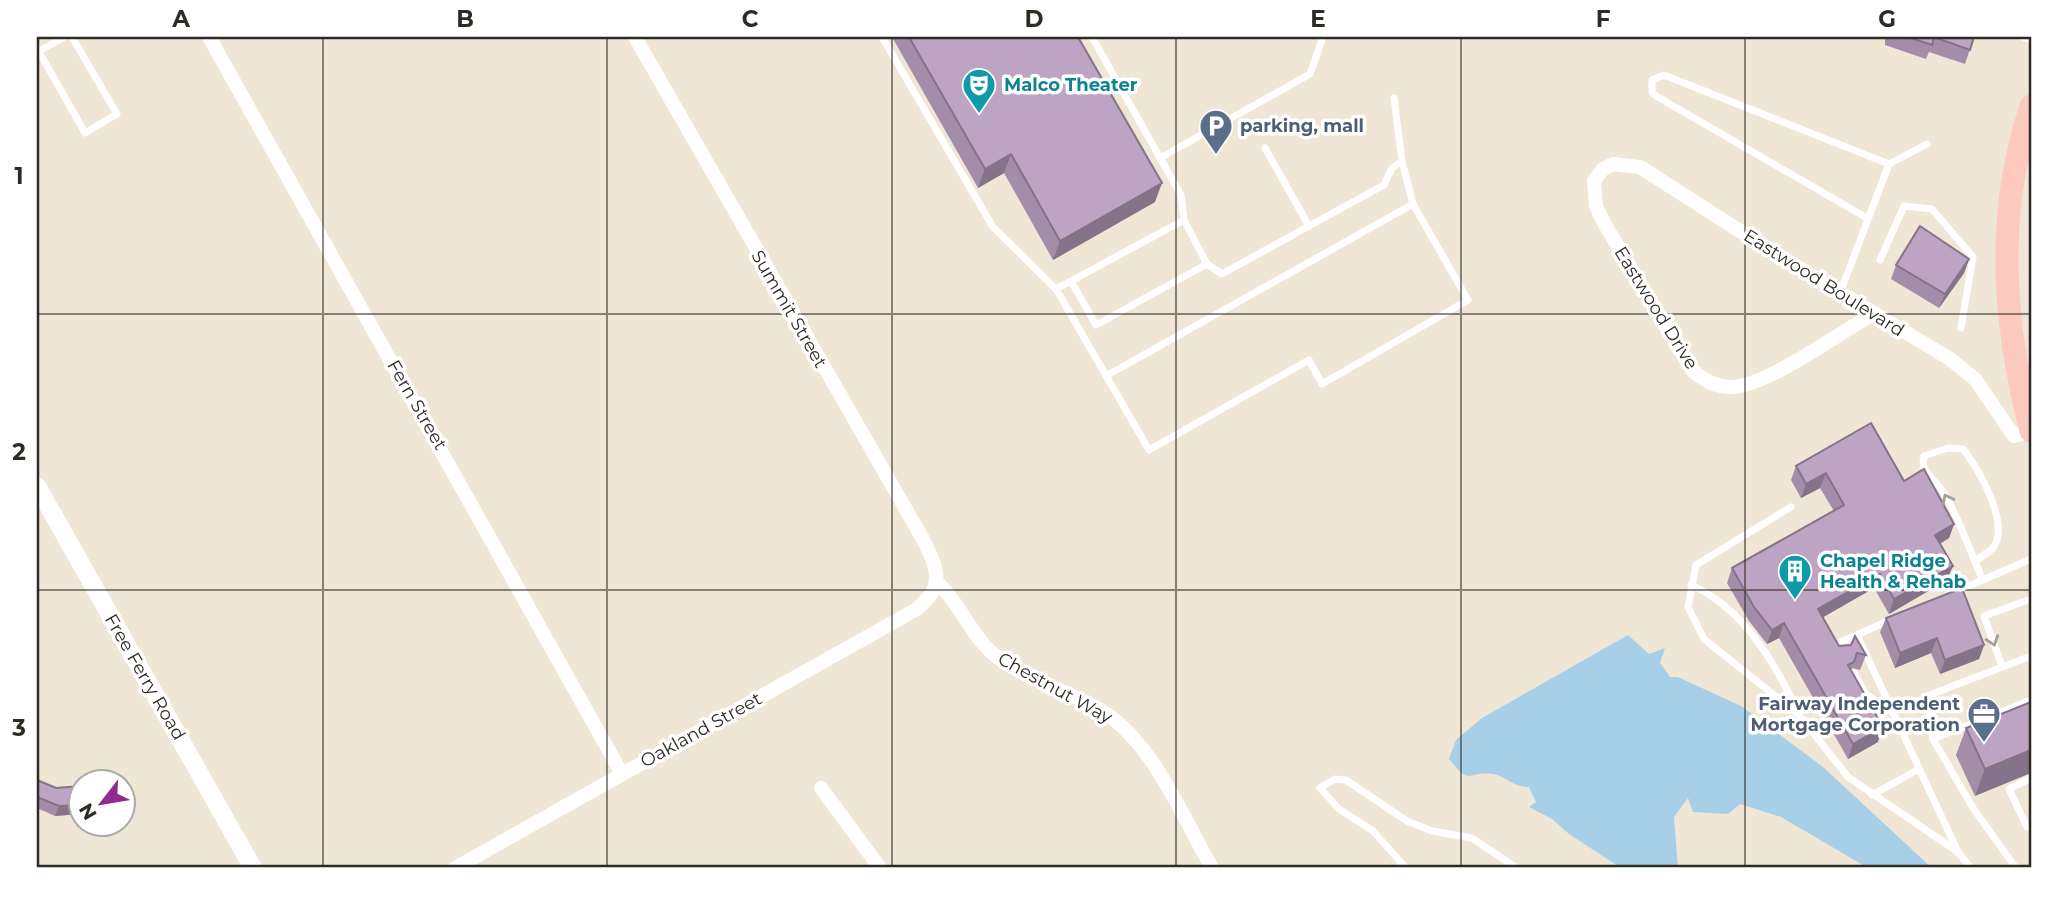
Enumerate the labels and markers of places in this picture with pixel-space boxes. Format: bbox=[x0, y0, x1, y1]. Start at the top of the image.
theatre icon: Malco Theater bbox=[960, 66, 998, 115]
place label: Malco Theater bbox=[1004, 74, 1138, 96]
parking icon: parking, mall bbox=[1197, 107, 1235, 156]
place label: parking, mall bbox=[1240, 115, 1364, 137]
place label: Chapel Ridge Health & Rehab bbox=[1820, 550, 1966, 593]
building icon: Chapel Ridge Health & Rehab bbox=[1776, 552, 1814, 601]
place label: Fairway Independent Mortgage Corporation bbox=[1751, 693, 1960, 736]
office icon: Fairway Independent Mortgage Corporation bbox=[1965, 695, 2003, 744]

